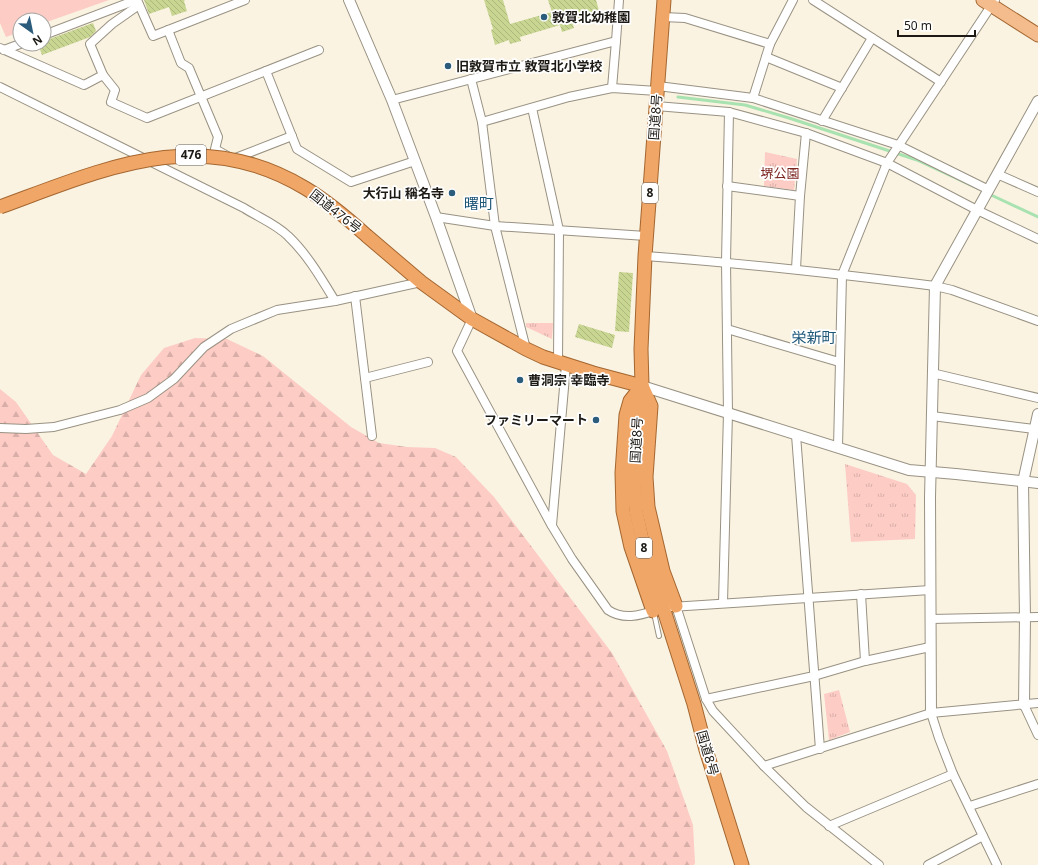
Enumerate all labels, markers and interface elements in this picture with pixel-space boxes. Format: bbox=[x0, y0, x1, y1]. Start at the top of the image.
place label: 敦賀北幼稚園 bbox=[552, 8, 630, 26]
north arrow bbox=[12, 12, 52, 52]
marker: 敦賀北幼稚園 bbox=[539, 12, 549, 22]
scale bar bbox=[898, 12, 975, 38]
text: 50 m bbox=[904, 17, 932, 34]
text: N bbox=[30, 32, 46, 50]
place label: 旧敦賀市立 敦賀北小学校 bbox=[456, 57, 602, 75]
marker: 旧敦賀市立 敦賀北小学校 bbox=[443, 61, 453, 71]
street label: 国道8号 bbox=[644, 93, 666, 141]
road number: 476 bbox=[176, 145, 206, 165]
park label: 堺公園 bbox=[760, 164, 800, 182]
road number: 8 bbox=[642, 183, 658, 203]
place label: 大行山 稱名寺 bbox=[363, 184, 444, 202]
street label: 国道476号 bbox=[306, 185, 366, 237]
marker: 大行山 稱名寺 bbox=[447, 188, 457, 198]
district label: 曙町 bbox=[464, 193, 494, 213]
district label: 栄新町 bbox=[791, 327, 837, 347]
place label: 曹洞宗 幸臨寺 bbox=[528, 371, 609, 389]
marker: 曹洞宗 幸臨寺 bbox=[515, 375, 525, 385]
place label: ファミリーマート bbox=[484, 411, 588, 429]
marker: ファミリーマート bbox=[591, 415, 601, 425]
street label: 国道8号 bbox=[626, 416, 646, 464]
road number: 8 bbox=[636, 538, 652, 558]
street label: 国道8号 bbox=[693, 728, 723, 778]

